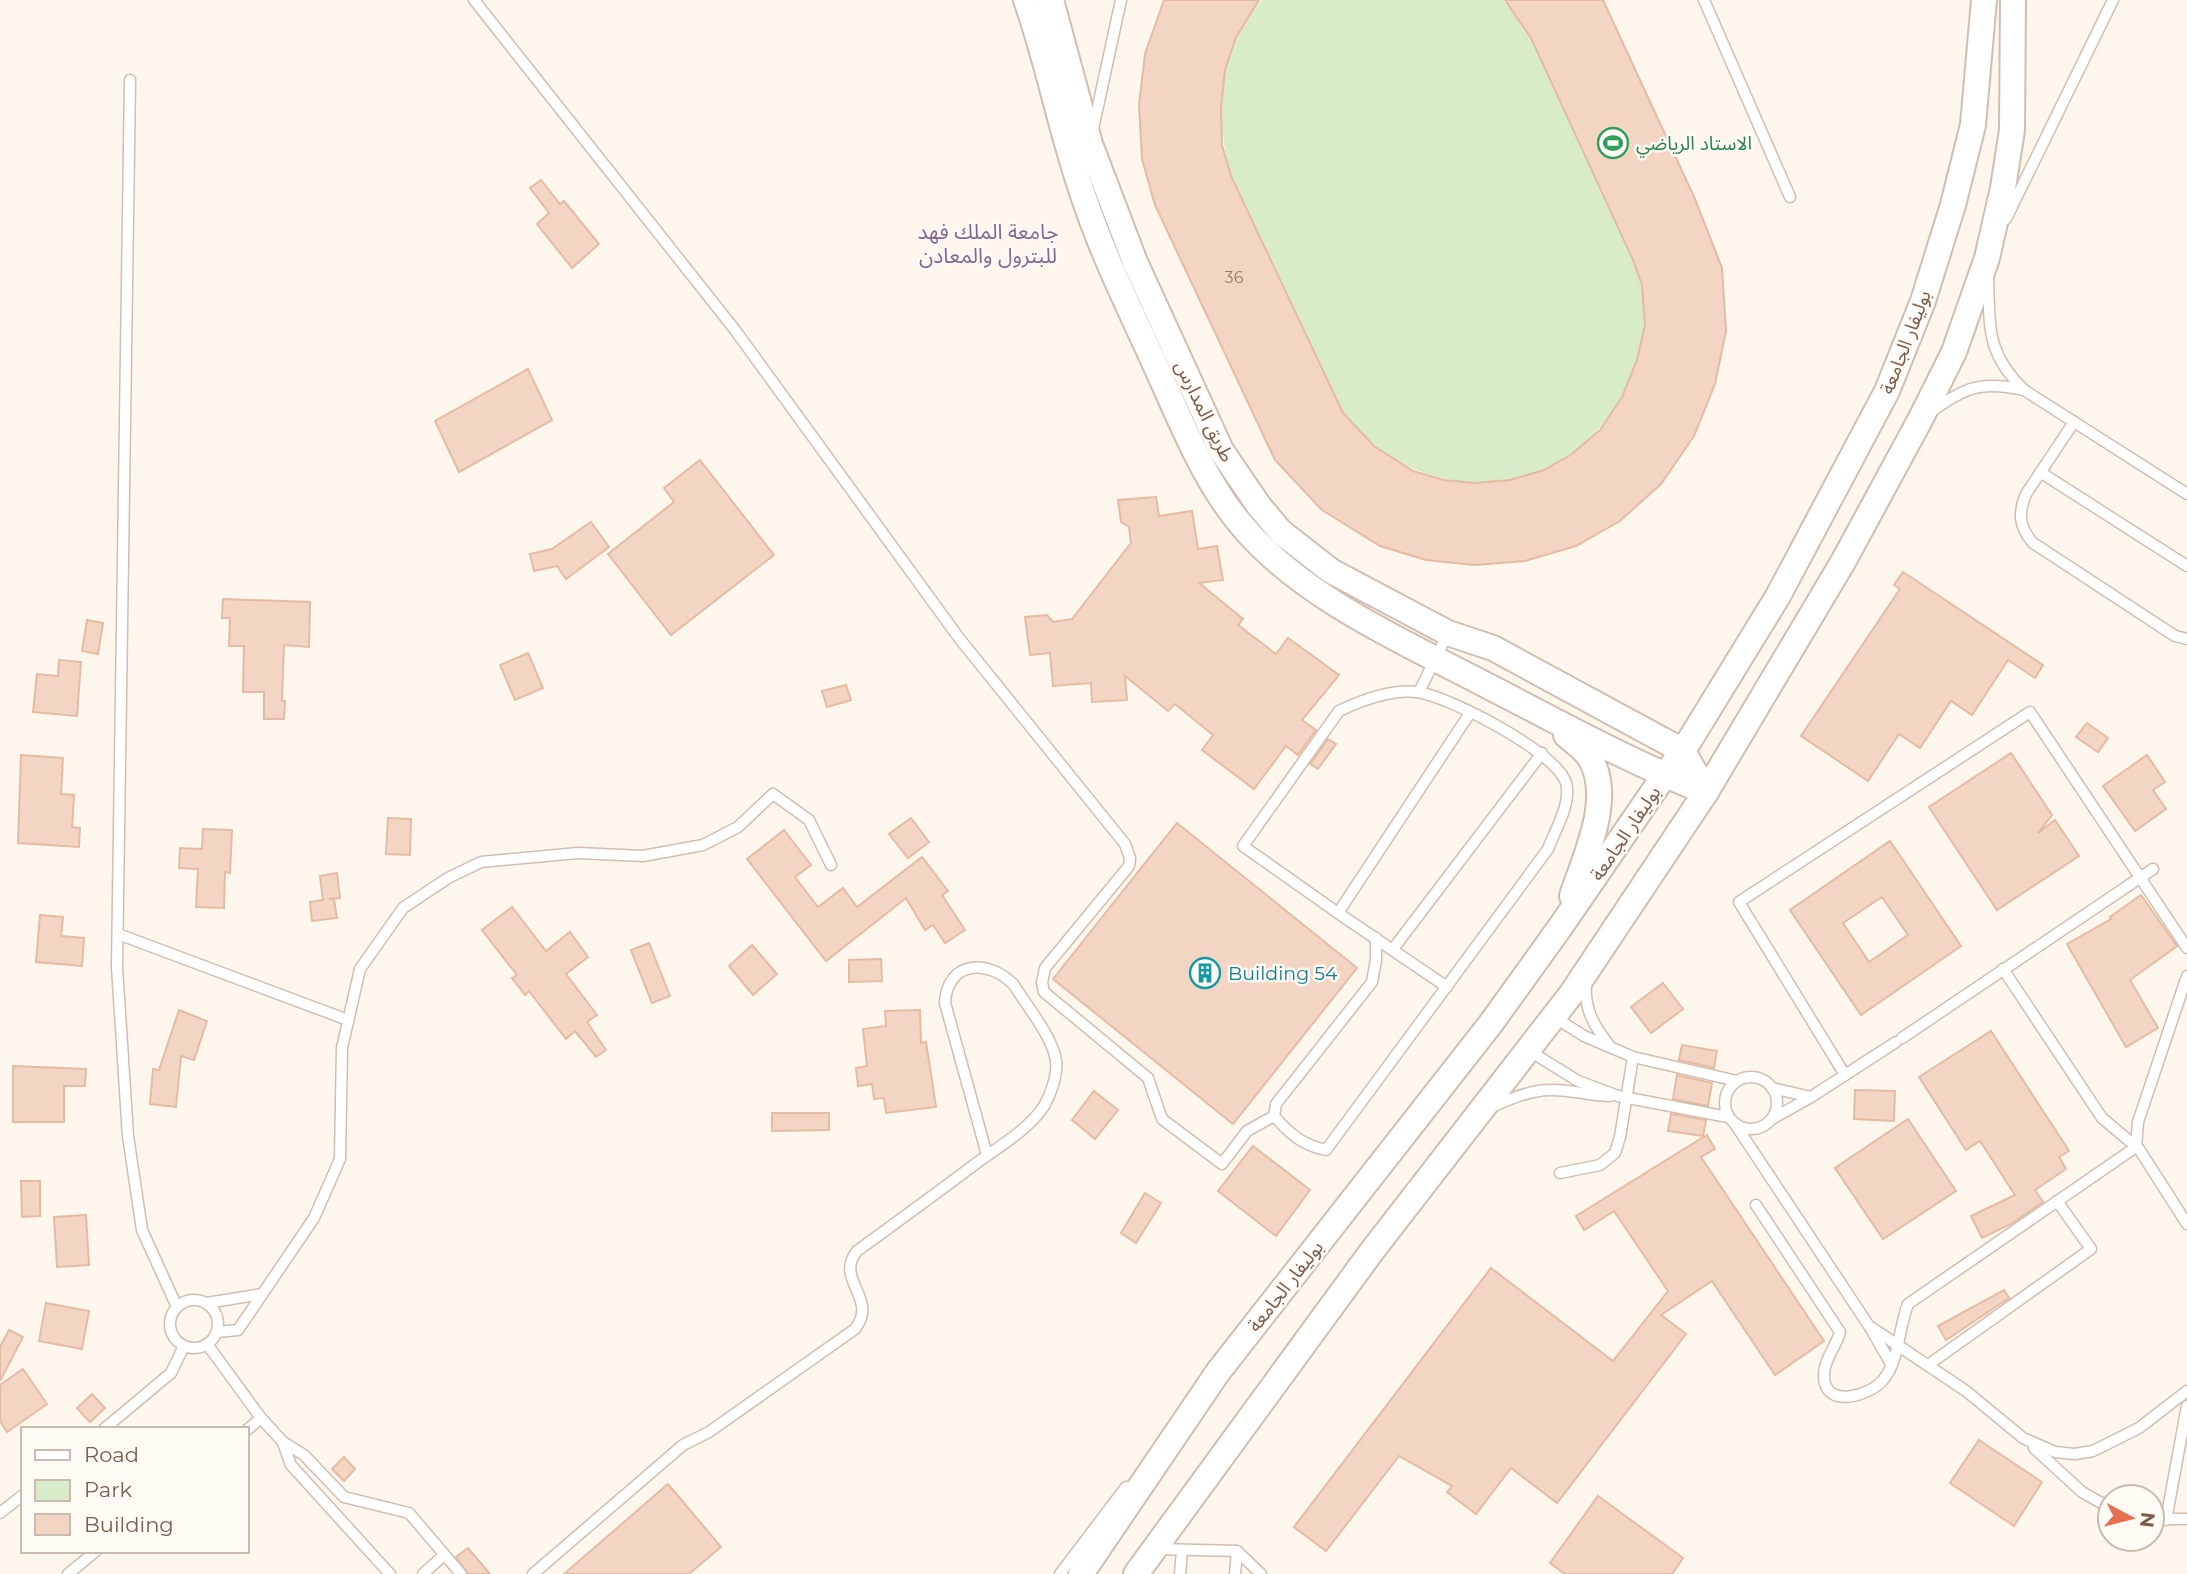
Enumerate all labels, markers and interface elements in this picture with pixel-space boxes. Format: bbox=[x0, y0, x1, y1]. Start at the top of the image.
sports icon: الاستاد الرياضي bbox=[1596, 126, 1630, 160]
place label: الاستاد الرياضي bbox=[1636, 132, 1752, 158]
district label: جامعة الملك فهد للبترول والمعادن bbox=[917, 219, 1059, 268]
house number: 36 bbox=[1225, 268, 1244, 287]
street label: بوليفار الجامعة bbox=[1875, 287, 1936, 397]
street label: طريق المدارس bbox=[1170, 357, 1239, 466]
street label: بوليفار الجامعة bbox=[1585, 782, 1665, 885]
building icon: Building 54 bbox=[1188, 956, 1222, 990]
place label: Building 54 bbox=[1228, 962, 1338, 985]
street label: بوليفار الجامعة bbox=[1243, 1236, 1328, 1336]
legend bbox=[21, 1427, 248, 1553]
text: Road bbox=[84, 1442, 139, 1467]
text: Park bbox=[84, 1477, 132, 1502]
north arrow bbox=[2096, 1483, 2166, 1553]
text: N bbox=[2135, 1511, 2160, 1529]
text: Building bbox=[84, 1512, 174, 1537]

